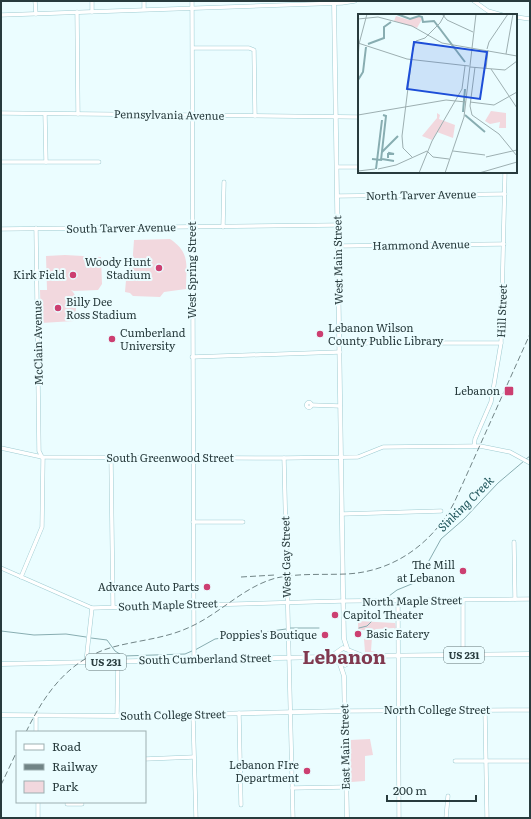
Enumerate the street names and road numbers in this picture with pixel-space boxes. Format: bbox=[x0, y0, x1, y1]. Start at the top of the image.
street label: Pennsylvania Avenue bbox=[114, 105, 225, 123]
street label: North Tarver Avenue bbox=[366, 185, 477, 203]
street label: West Main Street bbox=[328, 215, 346, 305]
street label: South Tarver Avenue bbox=[66, 218, 176, 236]
street label: West Spring Street bbox=[183, 221, 199, 319]
street label: Hammond Avenue bbox=[372, 235, 470, 253]
street label: Hill Street bbox=[492, 283, 510, 338]
street label: McClain Avenue bbox=[28, 300, 46, 386]
street label: South Greenwood Street bbox=[106, 449, 234, 465]
street label: West Gay Street bbox=[276, 516, 294, 598]
street label: North Maple Street bbox=[362, 591, 463, 609]
street label: South Maple Street bbox=[118, 594, 219, 614]
road number: US 231 bbox=[444, 647, 484, 663]
street label: South Cumberland Street bbox=[138, 649, 272, 667]
road number: US 231 bbox=[86, 654, 126, 670]
street label: North College Street bbox=[384, 701, 491, 717]
street label: East Main Street bbox=[335, 703, 353, 790]
street label: South College Street bbox=[120, 705, 227, 723]

